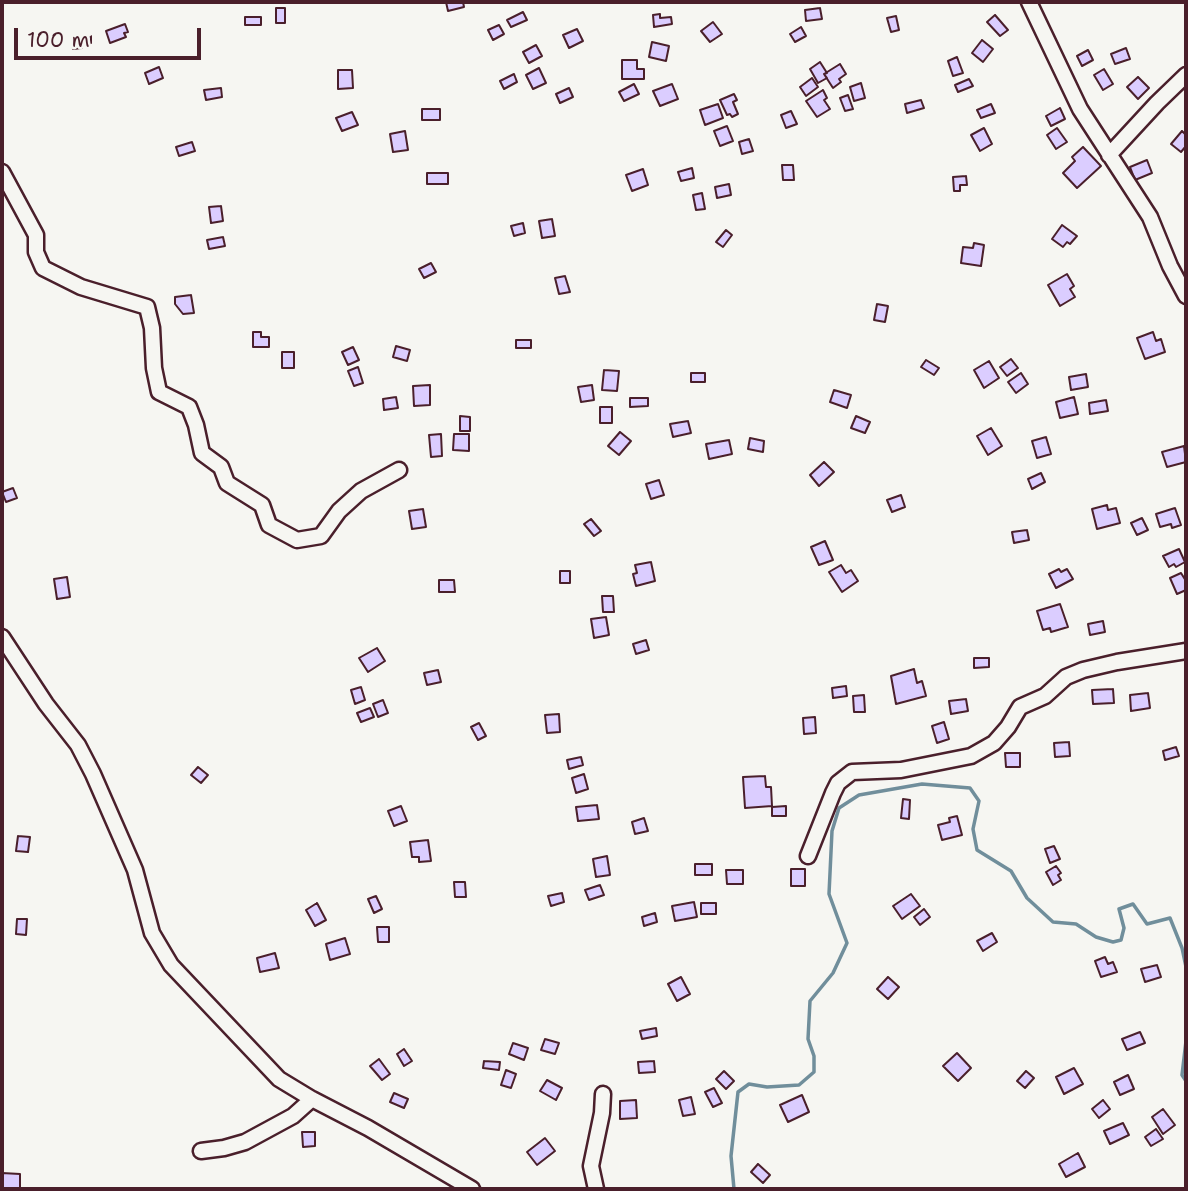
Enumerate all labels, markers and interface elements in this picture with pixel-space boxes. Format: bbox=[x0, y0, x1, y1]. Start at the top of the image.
scale bar bbox=[18, 14, 205, 58]
text: 100 m bbox=[27, 26, 90, 54]

